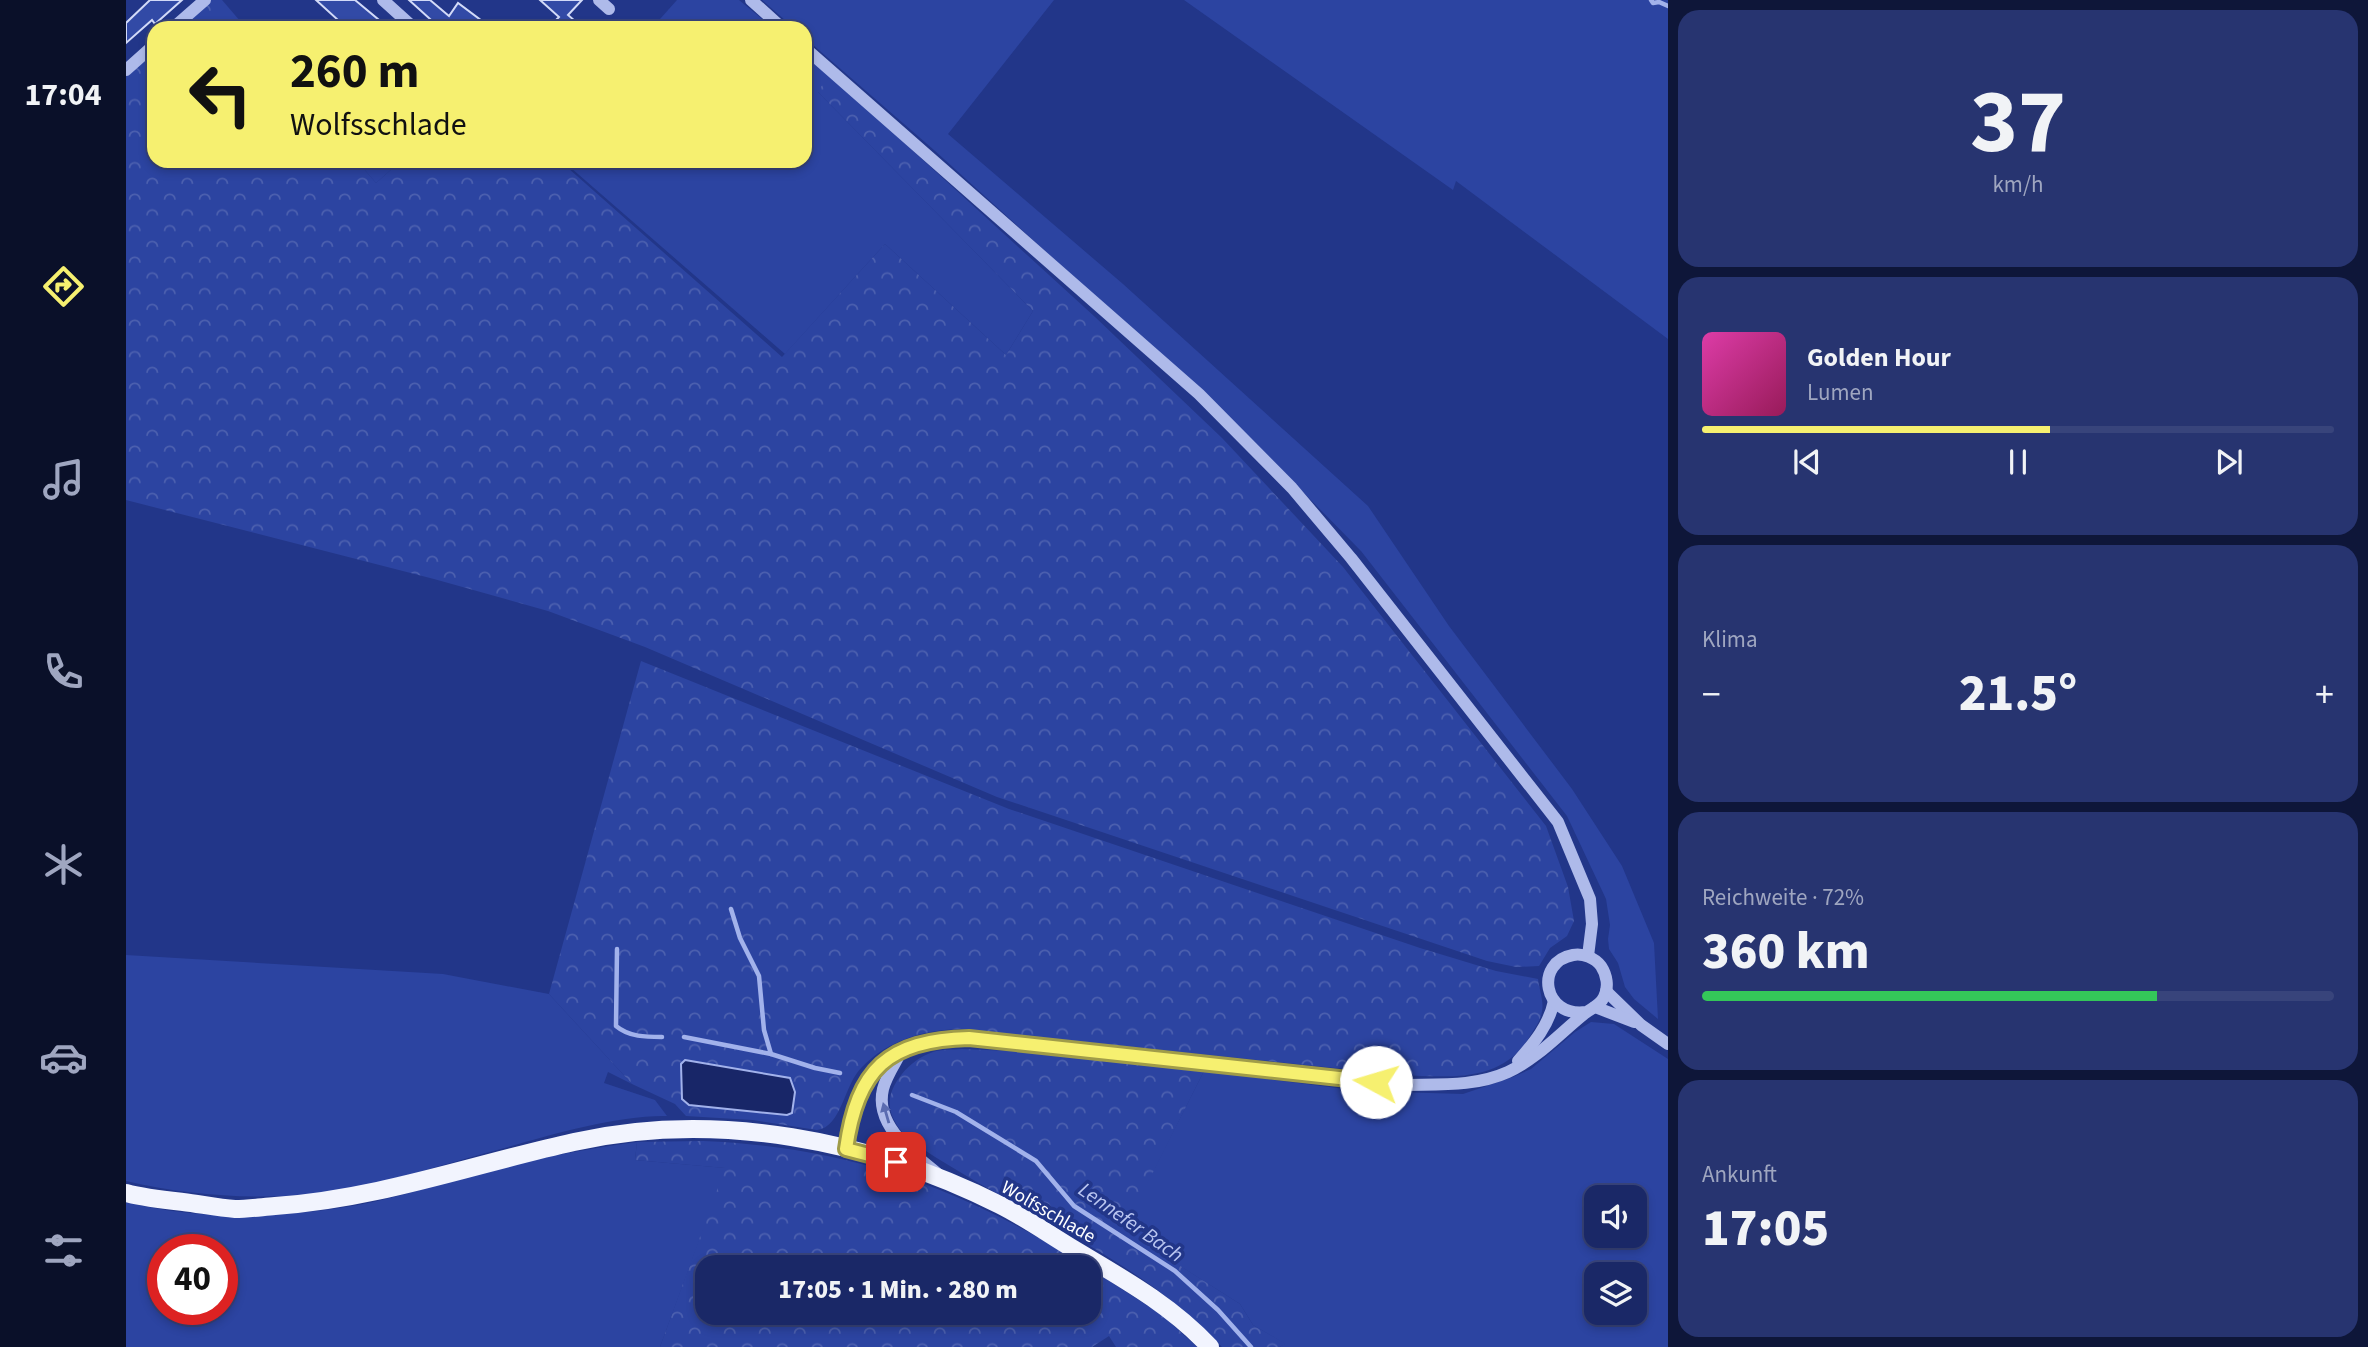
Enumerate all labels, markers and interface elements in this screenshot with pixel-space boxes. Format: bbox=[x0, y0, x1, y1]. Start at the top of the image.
text: 260 m bbox=[290, 37, 419, 107]
icon: left bbox=[175, 49, 266, 140]
text: 37 bbox=[1970, 58, 2066, 187]
text: 17:04 bbox=[24, 72, 102, 118]
text: Wolfsschlade bbox=[290, 102, 467, 148]
text: km/h bbox=[1992, 168, 2044, 201]
icon: directions bbox=[39, 262, 88, 311]
text: Golden Hour bbox=[1807, 339, 1951, 376]
text: Lumen bbox=[1807, 376, 1874, 409]
icon: previous bbox=[1788, 443, 1826, 481]
icon: pause bbox=[1999, 443, 2037, 481]
icon: next bbox=[2210, 443, 2248, 481]
icon: music bbox=[39, 455, 88, 504]
text: Klima bbox=[1702, 623, 1758, 656]
icon: phone bbox=[39, 647, 88, 696]
text: 21.5° bbox=[1959, 657, 2077, 731]
text: − bbox=[1702, 668, 1721, 722]
text: + bbox=[2315, 668, 2334, 722]
icon: climate bbox=[39, 840, 88, 889]
text: Reichweite · 72% bbox=[1702, 881, 1864, 914]
text: 360 km bbox=[1702, 915, 1870, 989]
icon: car bbox=[39, 1033, 88, 1082]
position arrow bbox=[1339, 1045, 1413, 1119]
one-way arrow bbox=[881, 1103, 891, 1124]
pin bbox=[866, 1132, 926, 1192]
icon: arrive bbox=[877, 1143, 915, 1181]
text: Ankunft bbox=[1702, 1158, 1777, 1191]
street label: Wolfsschlade bbox=[996, 1174, 1100, 1250]
water label: Lennefer Bach bbox=[1072, 1175, 1190, 1269]
map controls bbox=[1584, 1185, 1647, 1325]
button: sound bbox=[1584, 1185, 1647, 1248]
text: 17:05 bbox=[1702, 1192, 1829, 1266]
icon: filters bbox=[39, 1226, 88, 1275]
speed limit sign: 40 bbox=[147, 1234, 238, 1325]
button: layers bbox=[1584, 1262, 1647, 1325]
text: 17:05 · 1 Min. · 280 m bbox=[778, 1271, 1018, 1308]

